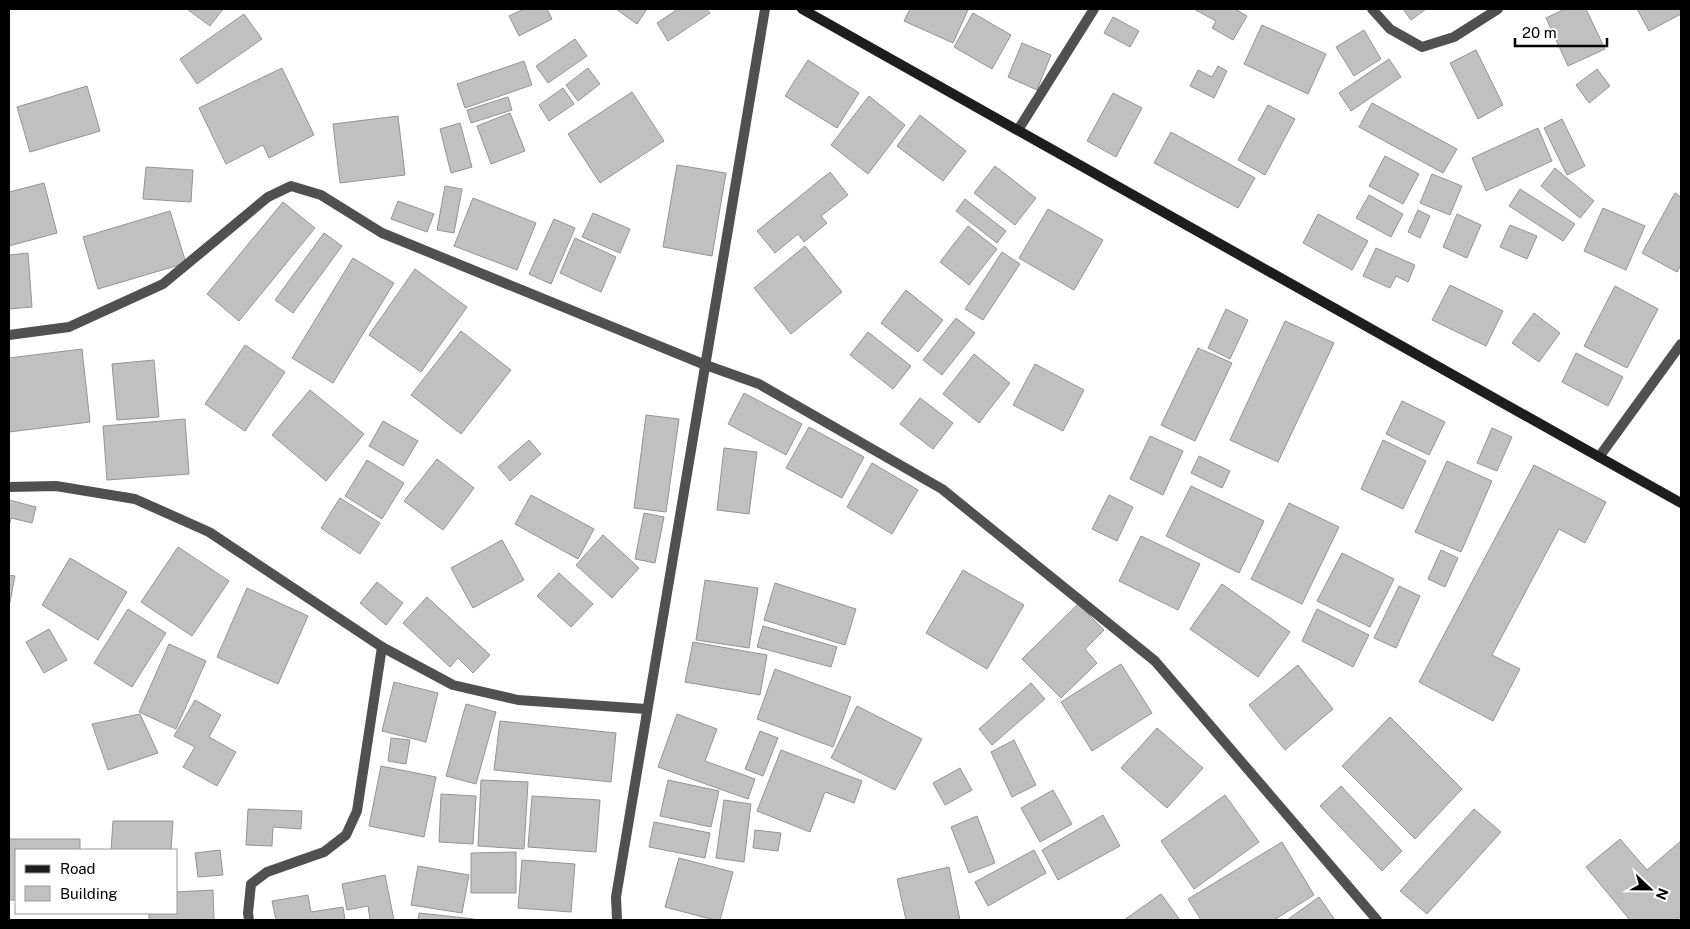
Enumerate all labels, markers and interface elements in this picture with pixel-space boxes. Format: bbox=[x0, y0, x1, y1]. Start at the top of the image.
scale bar bbox=[1515, 15, 1608, 47]
text: 20 m bbox=[1522, 24, 1557, 41]
legend bbox=[15, 849, 178, 914]
text: Road bbox=[60, 860, 96, 877]
north arrow bbox=[1625, 864, 1675, 914]
text: Building bbox=[60, 885, 118, 902]
text: N bbox=[1653, 886, 1672, 902]

